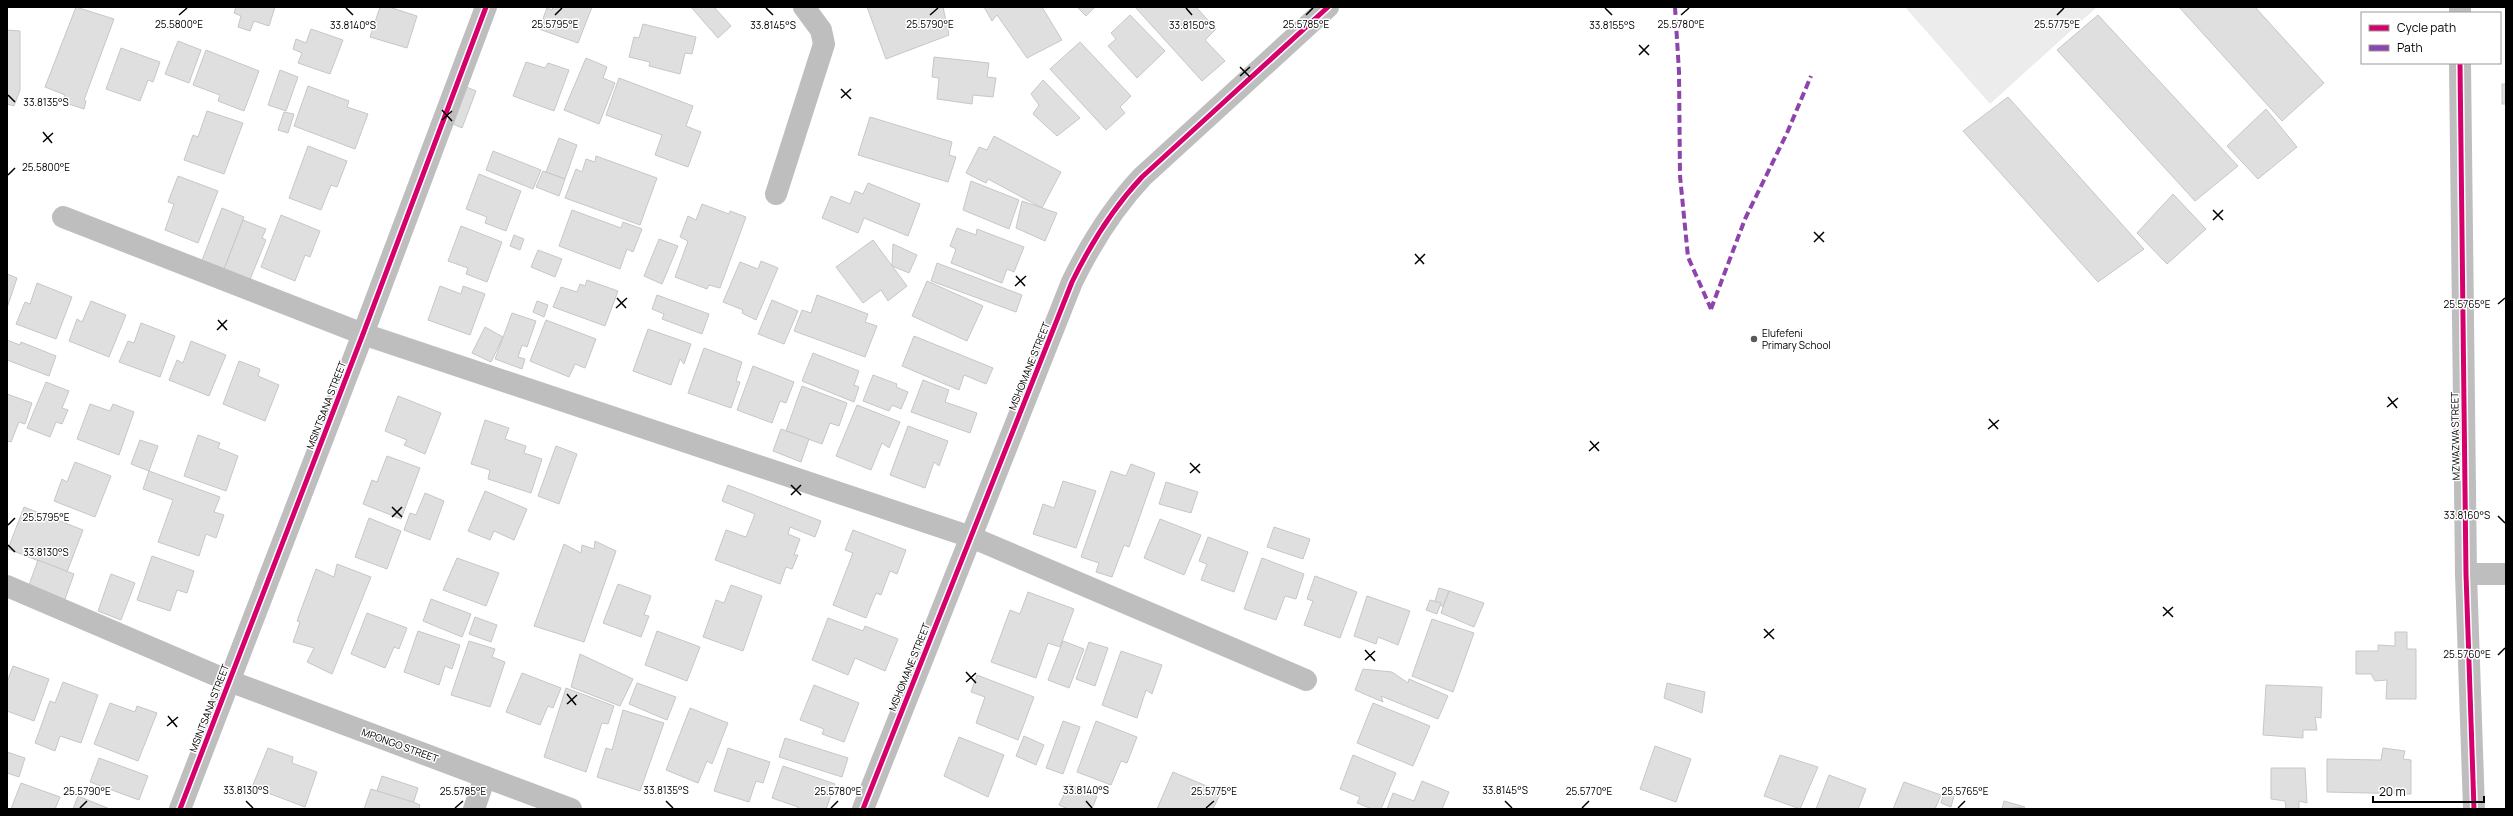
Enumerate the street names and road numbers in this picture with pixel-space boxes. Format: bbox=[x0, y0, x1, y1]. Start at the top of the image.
street label: MSHOMANE STREET bbox=[1005, 320, 1053, 412]
street label: MSINTSANA STREET bbox=[303, 359, 349, 451]
street label: MZWAZWA STREET bbox=[2447, 392, 2463, 480]
street label: MSHOMANE STREET bbox=[885, 621, 933, 713]
street label: MSINTSANA STREET bbox=[186, 662, 232, 754]
street label: MPONGO STREET bbox=[360, 725, 440, 765]

